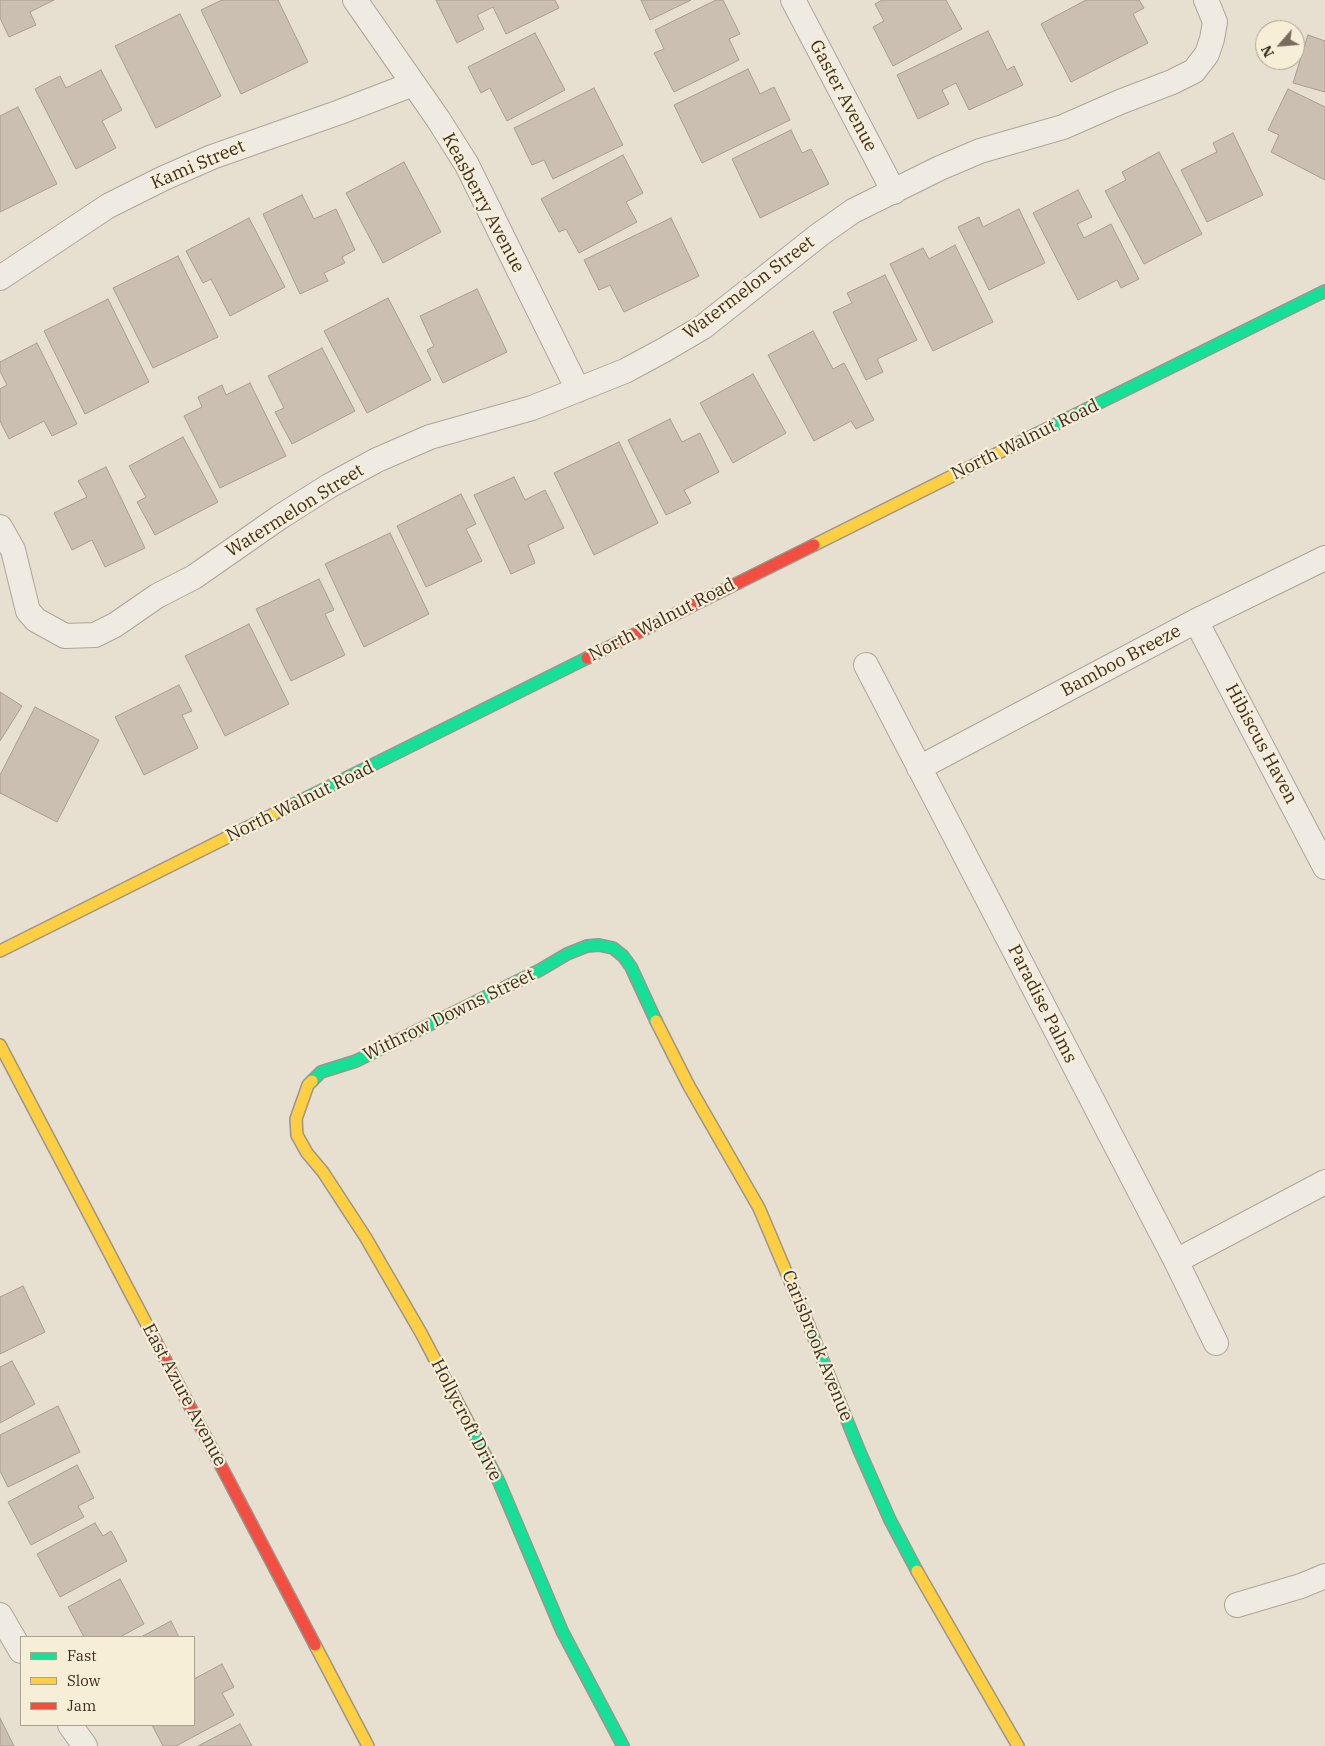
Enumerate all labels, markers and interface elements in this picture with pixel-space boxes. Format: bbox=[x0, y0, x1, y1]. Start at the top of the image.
north arrow bbox=[1255, 20, 1305, 70]
street label: Gaster Avenue bbox=[805, 37, 881, 155]
text: N bbox=[1257, 42, 1278, 60]
street label: Keasberry Avenue bbox=[437, 130, 529, 276]
street label: Kami Street bbox=[148, 136, 248, 194]
street label: Watermelon Street bbox=[679, 232, 819, 344]
street label: North Walnut Road bbox=[948, 395, 1102, 485]
street label: Watermelon Street bbox=[222, 460, 368, 562]
street label: North Walnut Road bbox=[585, 574, 739, 666]
street label: Bamboo Breeze bbox=[1057, 620, 1185, 702]
street label: Hibiscus Haven bbox=[1220, 680, 1302, 808]
street label: North Walnut Road bbox=[223, 757, 377, 847]
street label: Paradise Palms bbox=[1003, 941, 1081, 1067]
street label: Withrow Downs Street bbox=[360, 964, 538, 1066]
street label: Carisbrook Avenue bbox=[777, 1267, 857, 1425]
street label: East Azure Avenue bbox=[137, 1320, 231, 1470]
street label: Hollycroft Drive bbox=[426, 1355, 506, 1485]
legend bbox=[20, 1636, 195, 1726]
text: Fast bbox=[67, 1646, 97, 1665]
text: Slow bbox=[67, 1671, 100, 1690]
text: Jam bbox=[67, 1696, 96, 1715]

